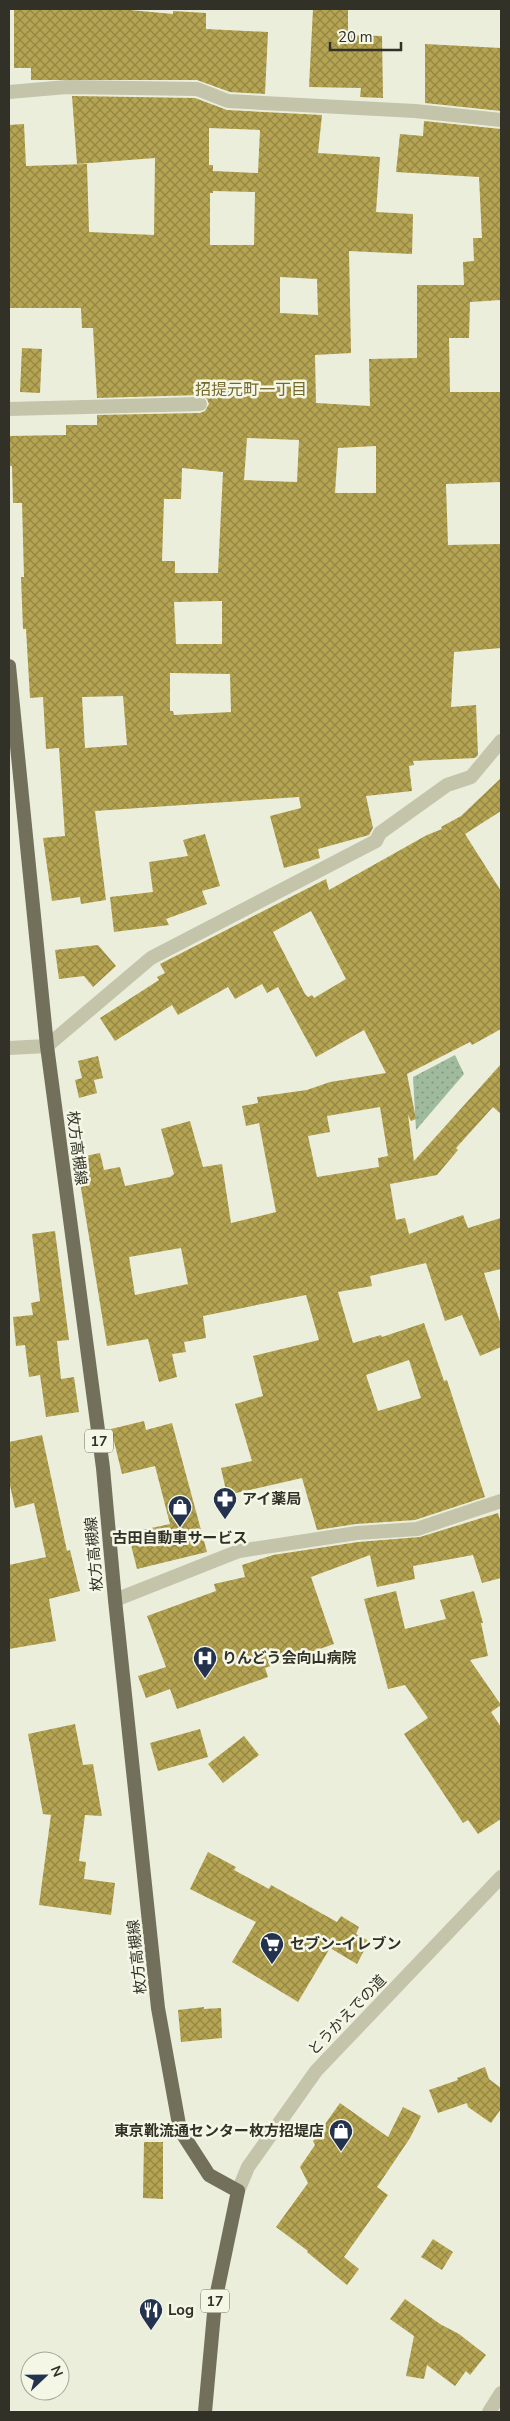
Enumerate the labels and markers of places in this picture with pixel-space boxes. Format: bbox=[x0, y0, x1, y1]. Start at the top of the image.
pharmacy icon: アイ薬局 bbox=[212, 1486, 238, 1520]
place label: アイ薬局 bbox=[242, 1489, 301, 1509]
shop icon: 古田自動車サービス bbox=[167, 1494, 193, 1528]
place label: 古田自動車サービス bbox=[112, 1528, 248, 1548]
hospital icon: りんどう会向山病院 bbox=[192, 1645, 218, 1679]
place label: りんどう会向山病院 bbox=[222, 1648, 357, 1668]
supermarket icon: セブン-イレブン bbox=[259, 1931, 285, 1965]
place label: セブン-イレブン bbox=[290, 1934, 402, 1954]
shop icon: 東京靴流通センター枚方招堤店 bbox=[328, 2118, 354, 2152]
place label: 東京靴流通センター枚方招堤店 bbox=[114, 2121, 324, 2141]
restaurant icon: Log bbox=[138, 2297, 164, 2331]
place label: Log bbox=[168, 2300, 194, 2320]

